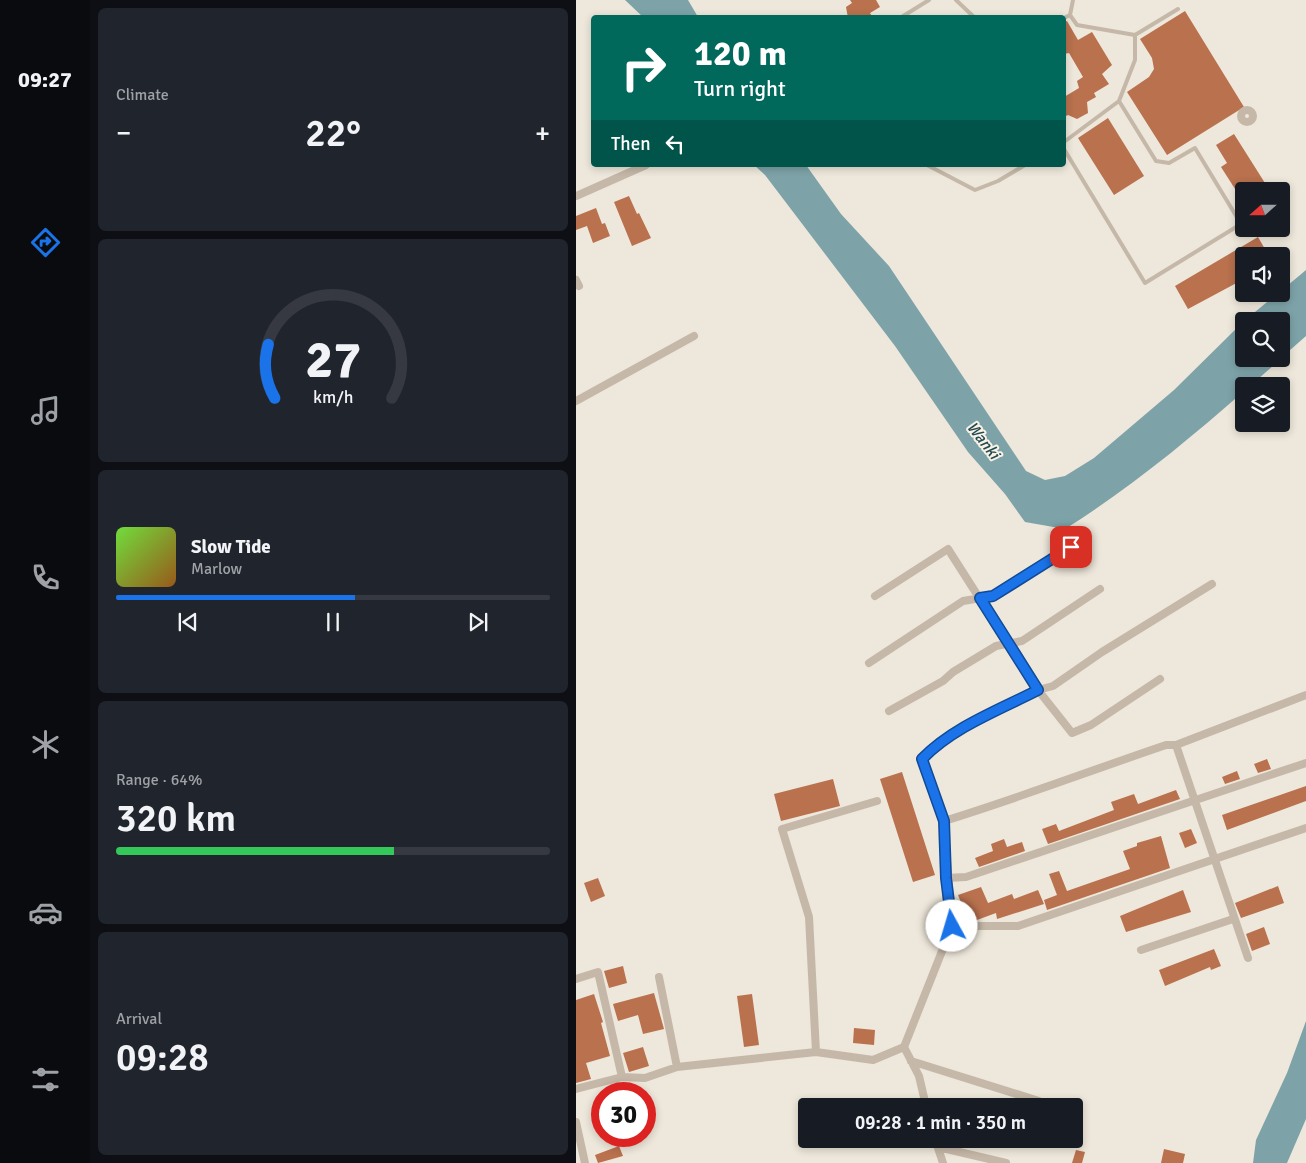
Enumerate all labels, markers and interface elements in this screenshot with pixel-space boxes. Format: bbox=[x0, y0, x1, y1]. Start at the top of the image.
text: 120 m bbox=[694, 32, 787, 75]
icon: right bbox=[611, 35, 676, 100]
text: 09:27 bbox=[18, 66, 72, 93]
text: Turn right bbox=[694, 75, 786, 102]
text: Climate bbox=[116, 85, 169, 105]
text: 22° bbox=[305, 110, 361, 157]
text: − bbox=[116, 116, 131, 150]
text: + bbox=[535, 116, 550, 150]
icon: left bbox=[661, 130, 689, 158]
text: Then bbox=[611, 132, 651, 156]
north arrow bbox=[1235, 182, 1290, 238]
map controls bbox=[1235, 182, 1290, 432]
icon: directions bbox=[28, 225, 63, 260]
button: sound bbox=[1235, 247, 1290, 302]
button: search bbox=[1235, 312, 1290, 367]
text: 27 bbox=[305, 328, 361, 392]
button: layers bbox=[1235, 377, 1290, 432]
text: km/h bbox=[313, 386, 353, 408]
icon: music bbox=[28, 393, 63, 428]
water label: Wanki bbox=[962, 418, 1005, 465]
pin bbox=[1050, 526, 1092, 568]
icon: arrive bbox=[1057, 533, 1085, 561]
text: Slow Tide bbox=[191, 535, 271, 559]
text: Marlow bbox=[191, 559, 242, 579]
icon: phone bbox=[28, 560, 63, 595]
icon: previous bbox=[174, 608, 202, 636]
icon: pause bbox=[319, 608, 347, 636]
icon: next bbox=[464, 608, 492, 636]
icon: climate bbox=[28, 727, 63, 762]
text: Range · 64% bbox=[116, 770, 202, 790]
text: 320 km bbox=[116, 795, 236, 842]
icon: car bbox=[28, 895, 63, 930]
position arrow bbox=[925, 899, 977, 951]
text: Arrival bbox=[116, 1009, 162, 1029]
text: 09:28 bbox=[116, 1034, 209, 1081]
icon: filters bbox=[28, 1062, 63, 1097]
speed limit sign: 30 bbox=[591, 1082, 656, 1147]
text: 09:28 · 1 min · 350 m bbox=[855, 1111, 1026, 1135]

